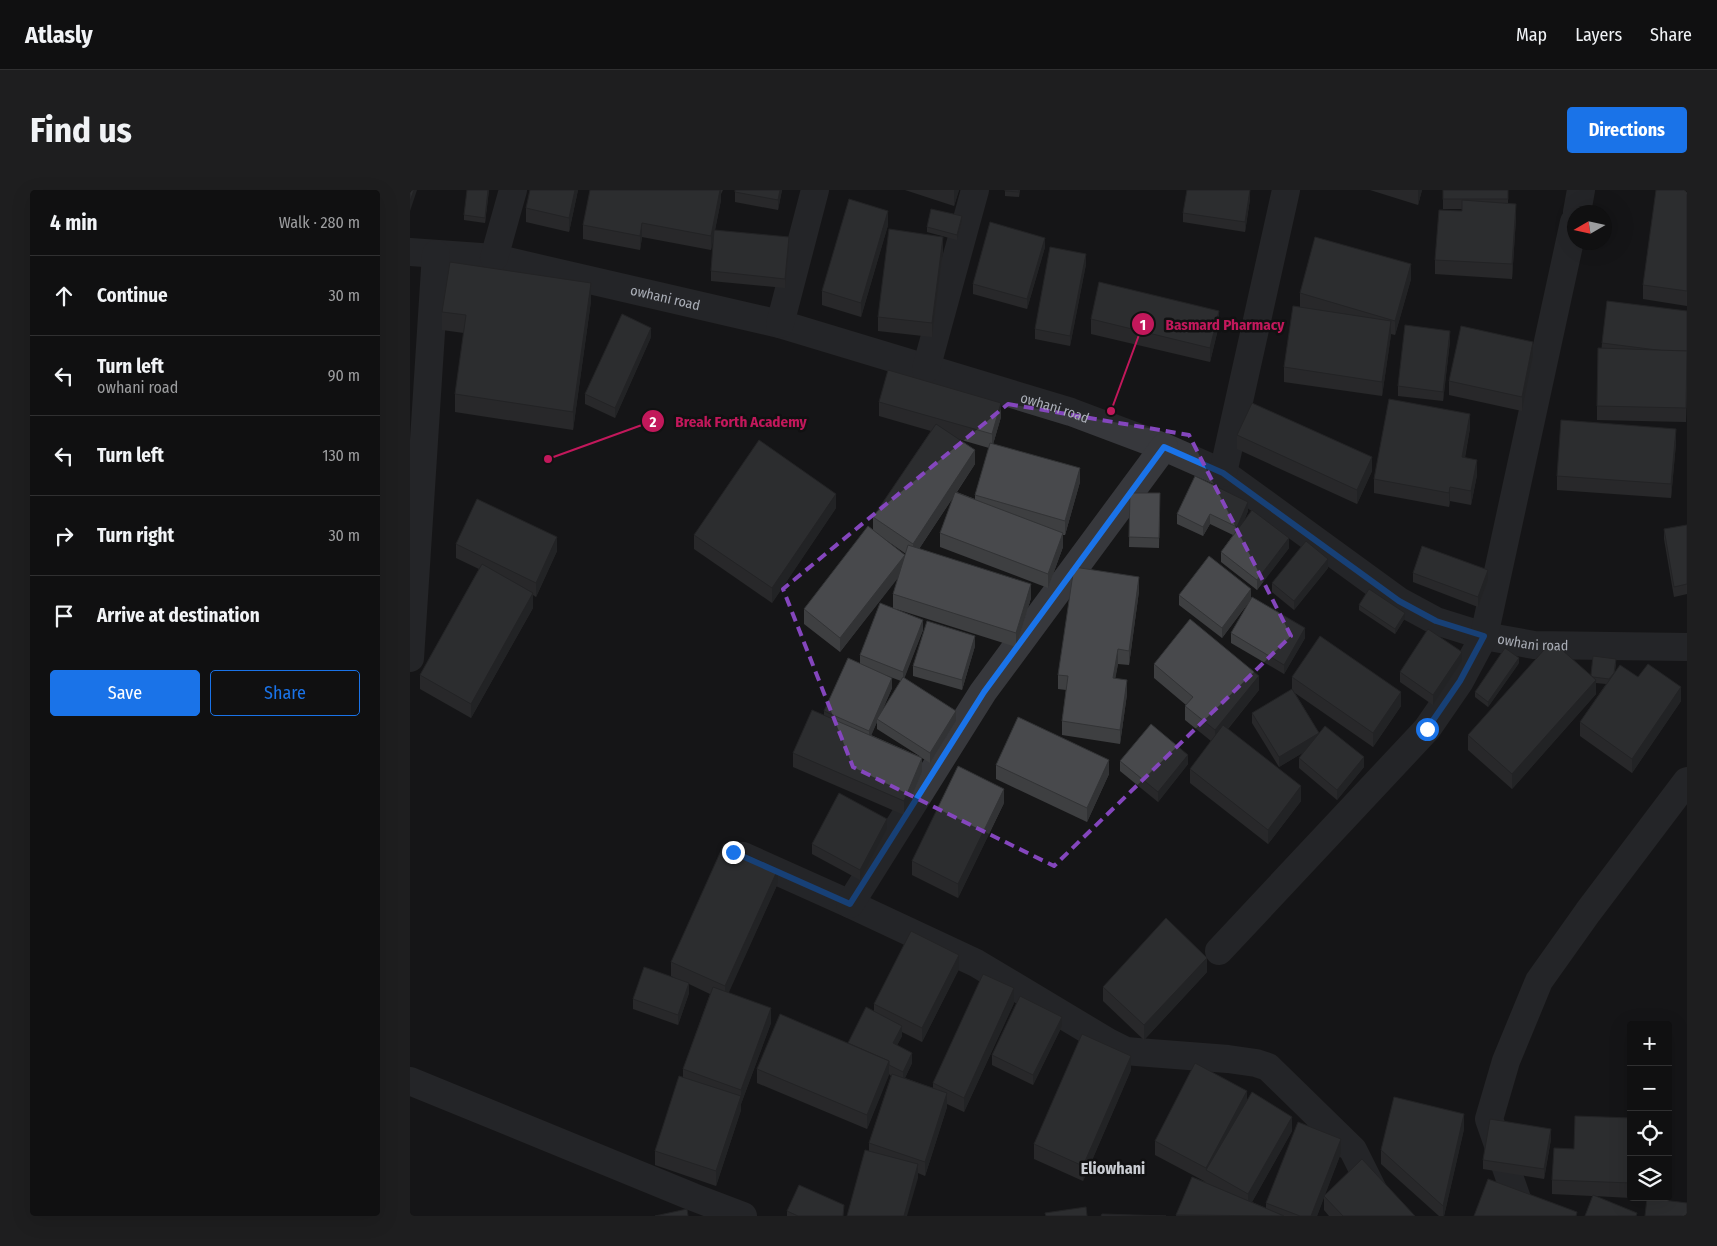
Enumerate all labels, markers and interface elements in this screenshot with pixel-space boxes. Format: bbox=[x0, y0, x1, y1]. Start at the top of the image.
text: Atlasly bbox=[25, 21, 93, 49]
text: Map bbox=[1516, 24, 1547, 46]
text: Layers bbox=[1575, 24, 1622, 46]
text: Share bbox=[1650, 24, 1692, 46]
button: Directions bbox=[1567, 107, 1687, 153]
text: Find us bbox=[30, 109, 132, 151]
north arrow bbox=[1567, 205, 1612, 250]
text: 4 min bbox=[50, 210, 98, 236]
text: Walk · 280 m bbox=[279, 213, 360, 232]
icon: ahead bbox=[50, 282, 78, 310]
street label: owhani road bbox=[629, 282, 702, 314]
text: Continue bbox=[97, 284, 168, 307]
text: 30 m bbox=[328, 286, 360, 305]
callout: Basmard Pharmacy bbox=[1131, 309, 1295, 339]
text: 1 bbox=[1140, 316, 1146, 334]
text: Basmard Pharmacy bbox=[1166, 316, 1285, 334]
text: Turn left bbox=[97, 355, 164, 378]
icon: left bbox=[50, 362, 78, 390]
text: 90 m bbox=[328, 366, 360, 385]
text: owhani road bbox=[97, 378, 178, 397]
street label: owhani road bbox=[1018, 389, 1091, 427]
callout: Break Forth Academy bbox=[640, 406, 816, 436]
text: 2 bbox=[649, 413, 657, 431]
text: Break Forth Academy bbox=[675, 413, 807, 431]
icon: left bbox=[50, 442, 78, 470]
text: Turn left bbox=[97, 444, 164, 467]
text: 130 m bbox=[322, 446, 360, 465]
icon: right bbox=[50, 522, 78, 550]
text: Turn right bbox=[97, 524, 174, 547]
text: 30 m bbox=[328, 526, 360, 545]
icon: arrive bbox=[50, 602, 78, 630]
text: Arrive at destination bbox=[97, 604, 260, 627]
street label: owhani road bbox=[1496, 631, 1568, 654]
button: Save bbox=[50, 670, 200, 716]
button: Share bbox=[210, 670, 360, 716]
route start bbox=[1416, 718, 1439, 741]
route end bbox=[722, 841, 745, 864]
map controls bbox=[1627, 1021, 1672, 1201]
button: + bbox=[1627, 1021, 1672, 1066]
button: − bbox=[1627, 1066, 1672, 1111]
button: locate bbox=[1627, 1111, 1672, 1156]
button: layers bbox=[1627, 1156, 1672, 1201]
district label: Eliowhani bbox=[1081, 1159, 1145, 1178]

